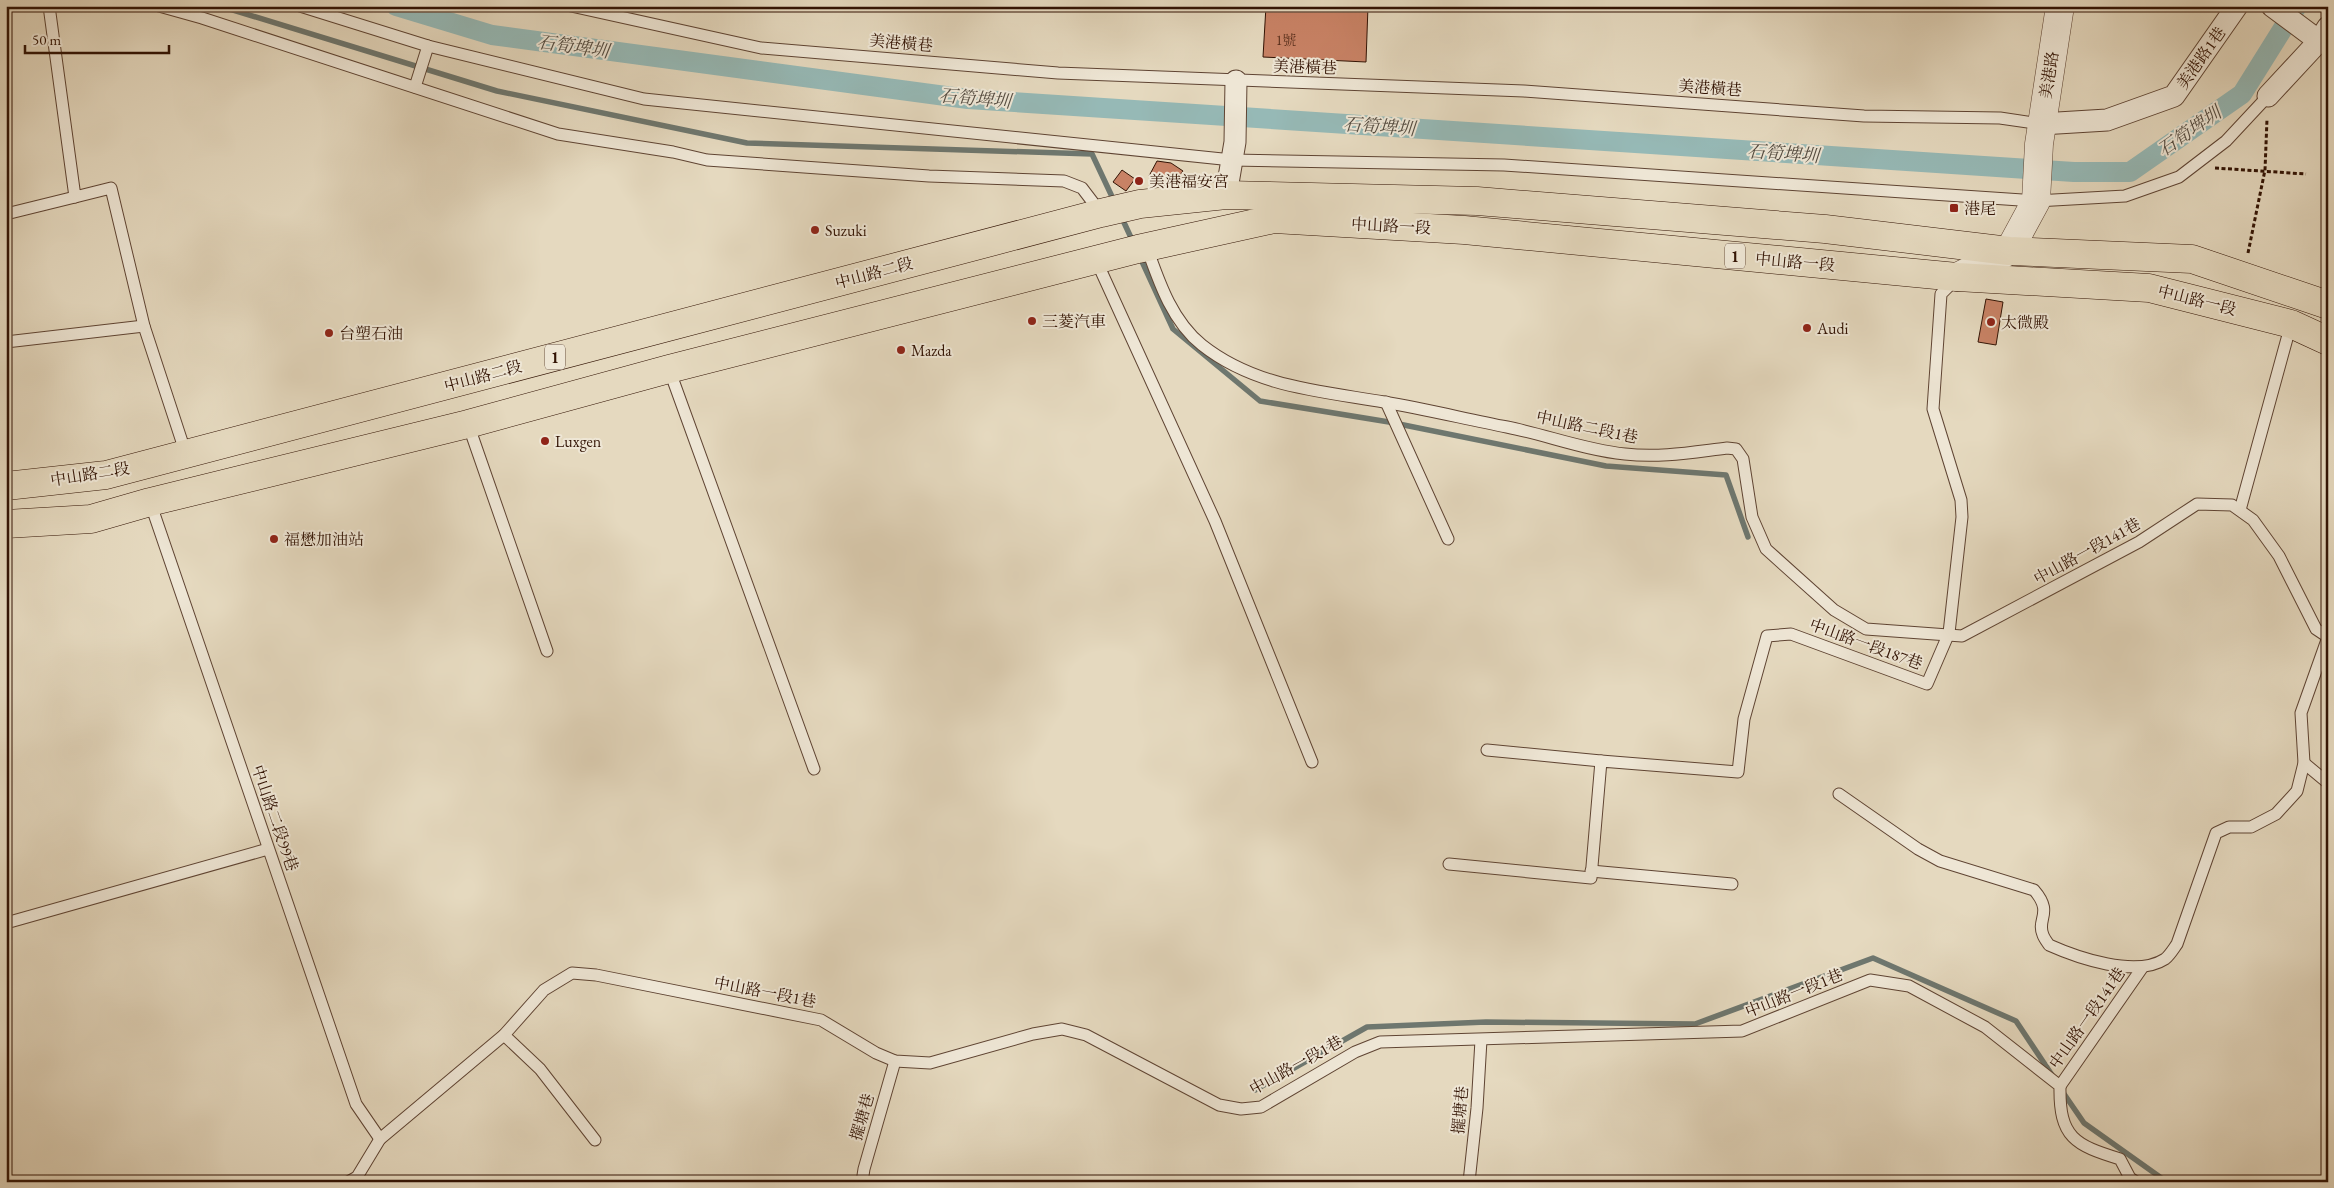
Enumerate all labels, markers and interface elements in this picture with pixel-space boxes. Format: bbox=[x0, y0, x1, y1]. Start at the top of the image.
scale bar bbox=[25, 22, 169, 54]
street label: 美港路1巷 bbox=[2172, 23, 2230, 93]
text: 50 m bbox=[32, 30, 61, 49]
water label: 石筍埤圳 bbox=[536, 30, 613, 63]
street label: 美港橫巷 bbox=[868, 30, 934, 56]
house number: 1號 bbox=[1276, 31, 1296, 49]
street label: 美港路 bbox=[2035, 50, 2063, 100]
street label: 美港橫巷 bbox=[1273, 55, 1337, 79]
street label: 美港橫巷 bbox=[1677, 75, 1743, 101]
water label: 石筍埤圳 bbox=[938, 83, 1015, 113]
water label: 石筍埤圳 bbox=[2153, 99, 2228, 161]
water label: 石筍埤圳 bbox=[1342, 112, 1419, 140]
water label: 石筍埤圳 bbox=[1746, 139, 1823, 167]
place label: 美港福安宮 bbox=[1149, 171, 1229, 192]
marker: 美港福安宮 bbox=[1133, 175, 1145, 187]
place label: 港尾 bbox=[1964, 198, 1996, 219]
marker: 港尾 bbox=[1948, 202, 1960, 214]
street label: 中山路一段 bbox=[1350, 213, 1432, 239]
place label: Suzuki bbox=[825, 220, 867, 241]
marker: Suzuki bbox=[809, 224, 821, 236]
road number: 1 bbox=[1725, 244, 1745, 268]
street label: 中山路一段 bbox=[1754, 248, 1836, 276]
street label: 中山路二段 bbox=[833, 253, 915, 293]
street label: 中山路一段 bbox=[2156, 280, 2238, 320]
place label: 三菱汽車 bbox=[1042, 311, 1106, 332]
place label: 太微殿 bbox=[2001, 312, 2049, 333]
marker: 三菱汽車 bbox=[1026, 315, 1038, 327]
marker: 太微殿 bbox=[1985, 316, 1997, 328]
place label: Audi bbox=[1816, 318, 1849, 339]
marker: Audi bbox=[1801, 322, 1813, 334]
place label: 台塑石油 bbox=[339, 323, 403, 344]
marker: 台塑石油 bbox=[323, 327, 335, 339]
place label: Mazda bbox=[911, 340, 952, 361]
road number: 1 bbox=[545, 344, 565, 370]
marker: Mazda bbox=[895, 344, 907, 356]
street label: 中山路二段 bbox=[442, 356, 524, 396]
street label: 中山路二段1巷 bbox=[1534, 406, 1640, 448]
place label: Luxgen bbox=[555, 431, 602, 452]
marker: Luxgen bbox=[539, 435, 551, 447]
street label: 中山路二段 bbox=[49, 457, 131, 491]
street label: 中山路一段141巷 bbox=[2030, 513, 2144, 589]
place label: 福懋加油站 bbox=[284, 529, 364, 550]
marker: 福懋加油站 bbox=[268, 533, 280, 545]
street label: 中山路一段187巷 bbox=[1806, 614, 1926, 674]
street label: 中山路二段99巷 bbox=[247, 762, 303, 874]
street label: 中山路一段141巷 bbox=[2044, 963, 2130, 1073]
street label: 中山路一段1巷 bbox=[1742, 964, 1846, 1022]
street label: 中山路一段1巷 bbox=[712, 972, 818, 1012]
street label: 中山路一段1巷 bbox=[1246, 1031, 1346, 1099]
street label: 擺塘巷 bbox=[1447, 1085, 1473, 1135]
street label: 擺塘巷 bbox=[845, 1091, 879, 1143]

